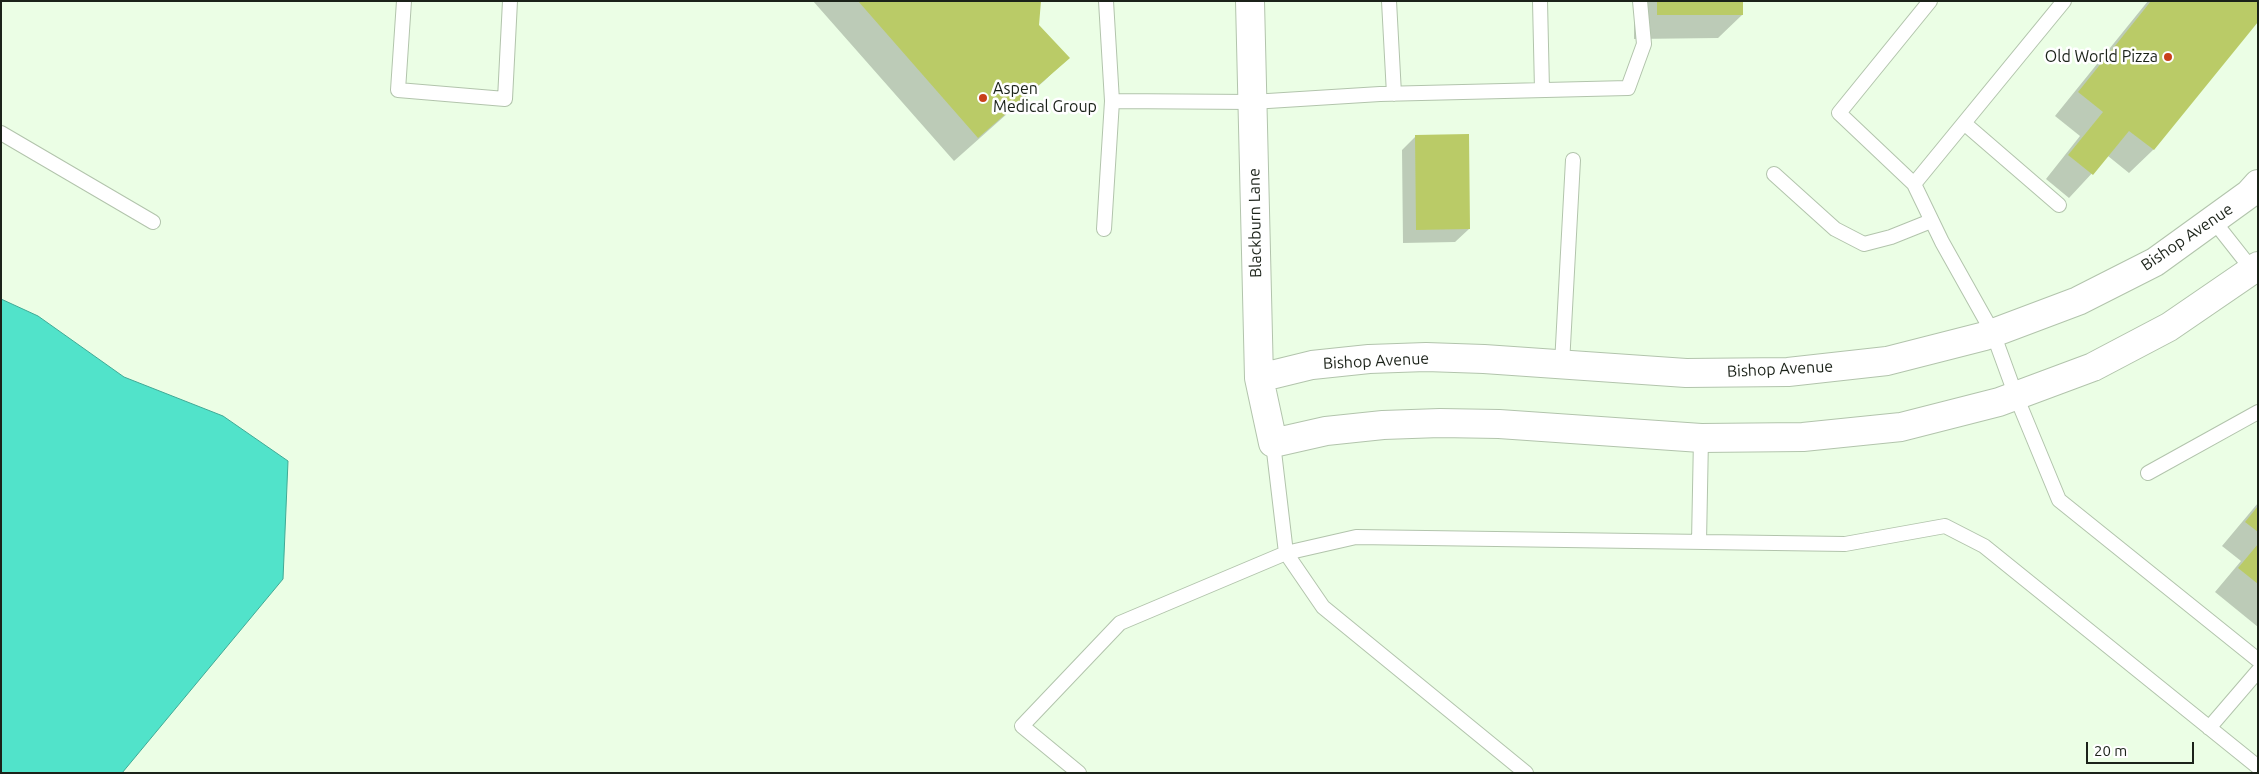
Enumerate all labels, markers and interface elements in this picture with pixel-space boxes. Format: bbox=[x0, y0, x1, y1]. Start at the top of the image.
place label: Old World Pizza bbox=[2045, 47, 2158, 67]
marker: Old World Pizza bbox=[2162, 51, 2174, 63]
place label: Aspen Medical Group bbox=[993, 79, 1097, 117]
marker: Aspen Medical Group bbox=[977, 92, 989, 104]
street label: Blackburn Lane bbox=[1244, 168, 1266, 278]
street label: Bishop Avenue bbox=[2138, 199, 2236, 275]
street label: Bishop Avenue bbox=[1322, 349, 1430, 373]
street label: Bishop Avenue bbox=[1726, 357, 1834, 381]
scale bar bbox=[2089, 732, 2196, 764]
text: 20 m bbox=[2094, 742, 2127, 759]

